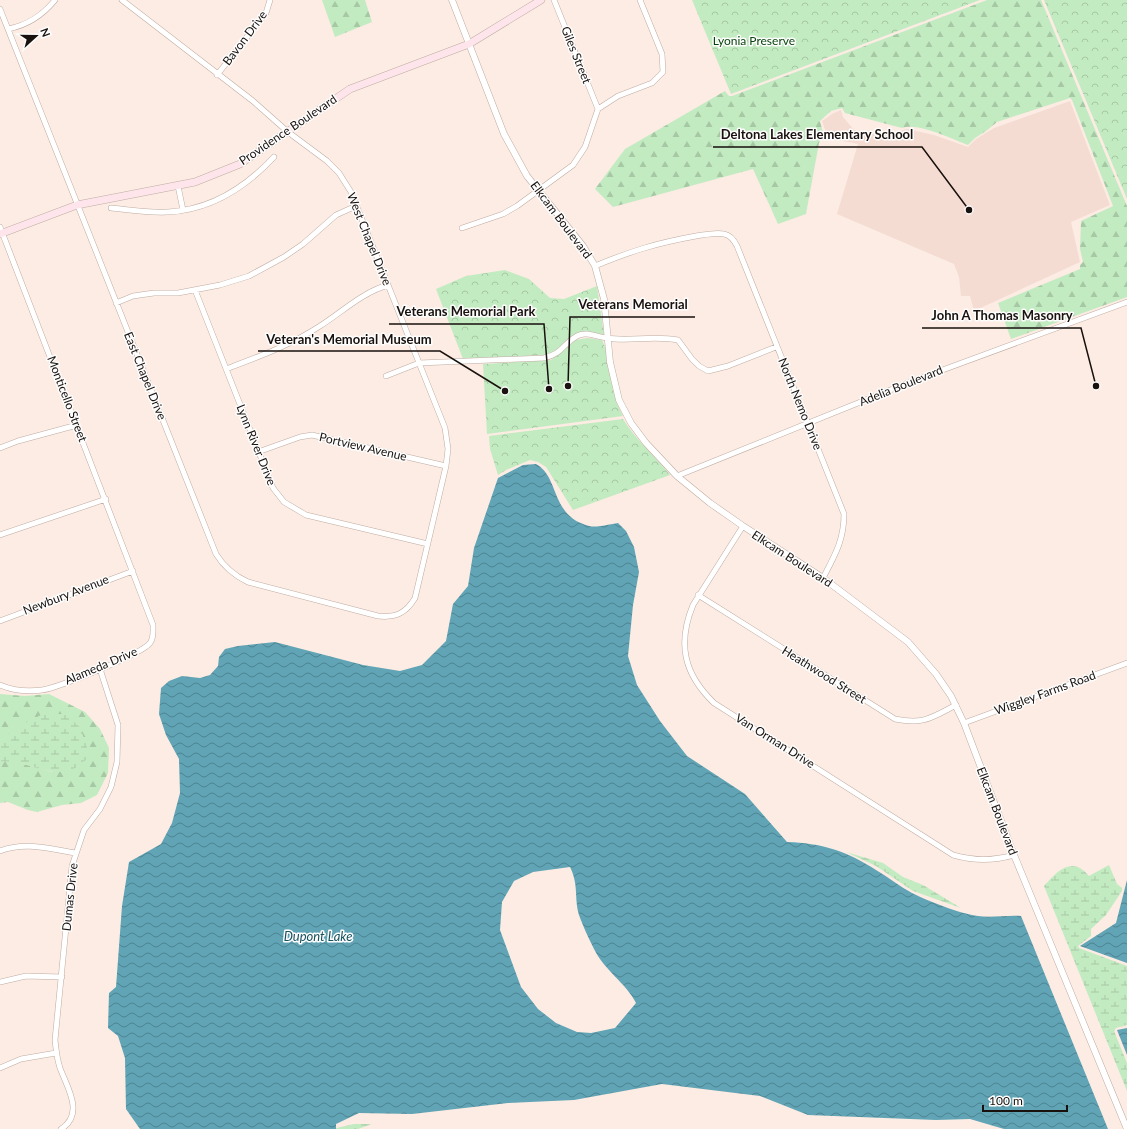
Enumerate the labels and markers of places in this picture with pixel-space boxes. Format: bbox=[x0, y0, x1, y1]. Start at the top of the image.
callout: Deltona Lakes Elementary School bbox=[713, 122, 922, 147]
callout: Veterans Memorial bbox=[570, 292, 695, 317]
callout: Veterans Memorial Park bbox=[389, 299, 544, 324]
callout: John A Thomas Masonry bbox=[922, 303, 1081, 328]
callout: Veteran's Memorial Museum bbox=[258, 326, 440, 351]

